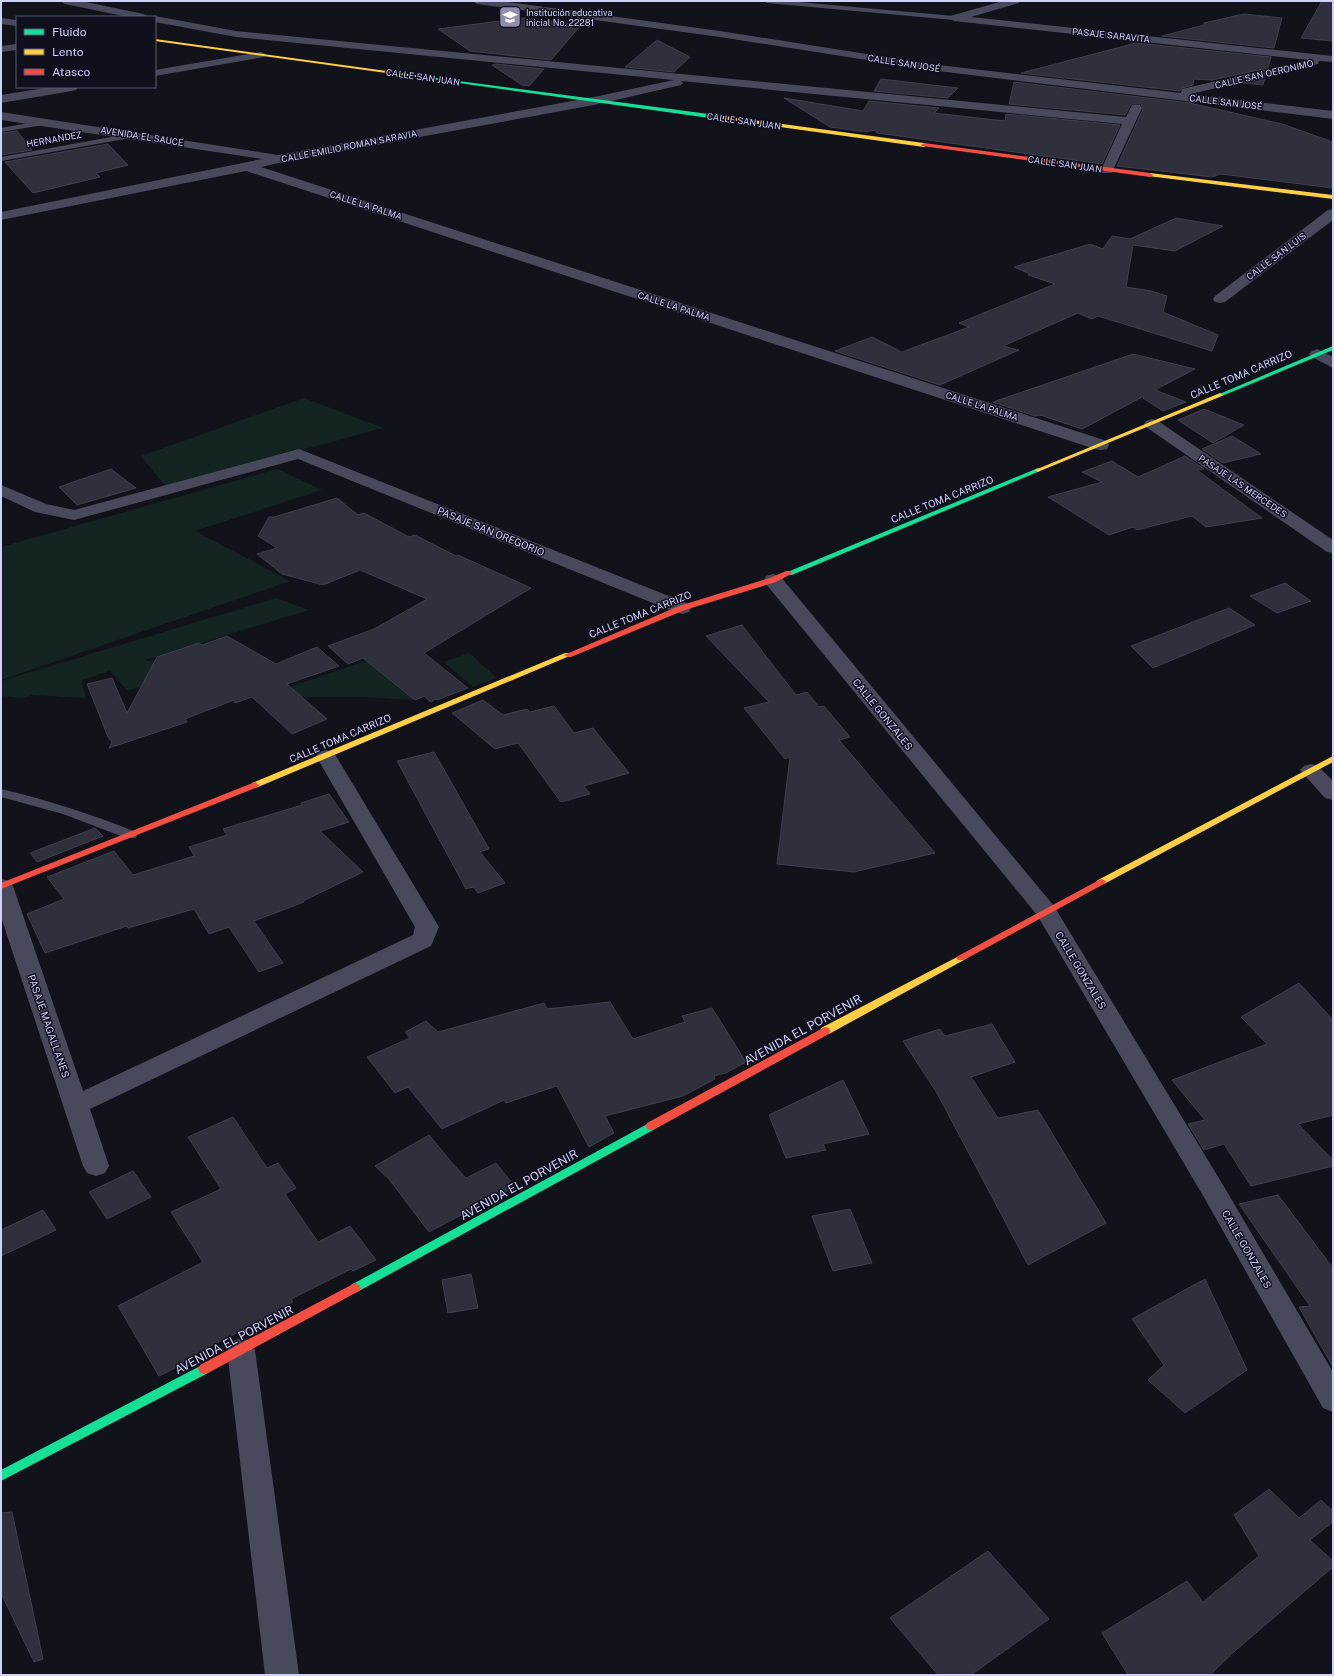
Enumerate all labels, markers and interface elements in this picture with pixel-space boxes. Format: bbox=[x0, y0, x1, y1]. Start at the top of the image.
school or university icon: Institución educativa inicial No. 22281 bbox=[497, 4, 523, 30]
place label: Institución educativa inicial No. 22281 bbox=[526, 7, 612, 28]
legend bbox=[16, 16, 156, 88]
text: Fluido bbox=[52, 25, 87, 39]
street label: PASAJE SARAVITA bbox=[1071, 25, 1151, 45]
text: Lento bbox=[52, 45, 84, 59]
street label: CALLE SAN JOSÉ bbox=[867, 52, 942, 74]
street label: CALLE SAN OERONIMO bbox=[1214, 57, 1315, 91]
text: Atasco bbox=[52, 65, 91, 79]
street label: CALLE SAN JUAN bbox=[385, 66, 461, 88]
street label: CALLE SAN JOSÉ bbox=[1189, 92, 1264, 112]
street label: CALLE SAN JUAN bbox=[706, 110, 782, 132]
street label: AVENIDA EL SAUCE bbox=[100, 124, 185, 148]
street label: CALLE EMILIO ROMAN SARAVIA bbox=[280, 127, 418, 165]
street label: HERNANDEZ bbox=[25, 129, 83, 149]
street label: CALLE SAN JUAN bbox=[1027, 153, 1103, 175]
street label: CALLE LA PALMA bbox=[328, 188, 404, 222]
street label: CALLE SAN LUIS bbox=[1244, 230, 1308, 282]
street label: CALLE LA PALMA bbox=[636, 289, 712, 323]
street label: CALLE TOMA CARRIZO bbox=[1188, 347, 1294, 401]
street label: CALLE LA PALMA bbox=[944, 389, 1020, 423]
street label: PASAJE LAS MERCEDES bbox=[1197, 452, 1289, 520]
street label: CALLE TOMA CARRIZO bbox=[889, 473, 995, 525]
street label: PASAJE SAN OREGORIO bbox=[436, 504, 546, 558]
street label: CALLE TOMA CARRIZO bbox=[587, 588, 693, 640]
street label: CALLE GONZALES bbox=[850, 676, 916, 752]
street label: CALLE TOMA CARRIZO bbox=[287, 711, 393, 765]
street label: CALLE GONZALES bbox=[1053, 929, 1109, 1011]
street label: PASAJE MAGALLANES bbox=[26, 973, 72, 1079]
street label: AVENIDA EL PORVENIR bbox=[742, 992, 864, 1068]
street label: AVENIDA EL PORVENIR bbox=[458, 1147, 580, 1223]
street label: CALLE GONZALES bbox=[1220, 1208, 1274, 1291]
street label: AVENIDA EL PORVENIR bbox=[172, 1303, 296, 1377]

